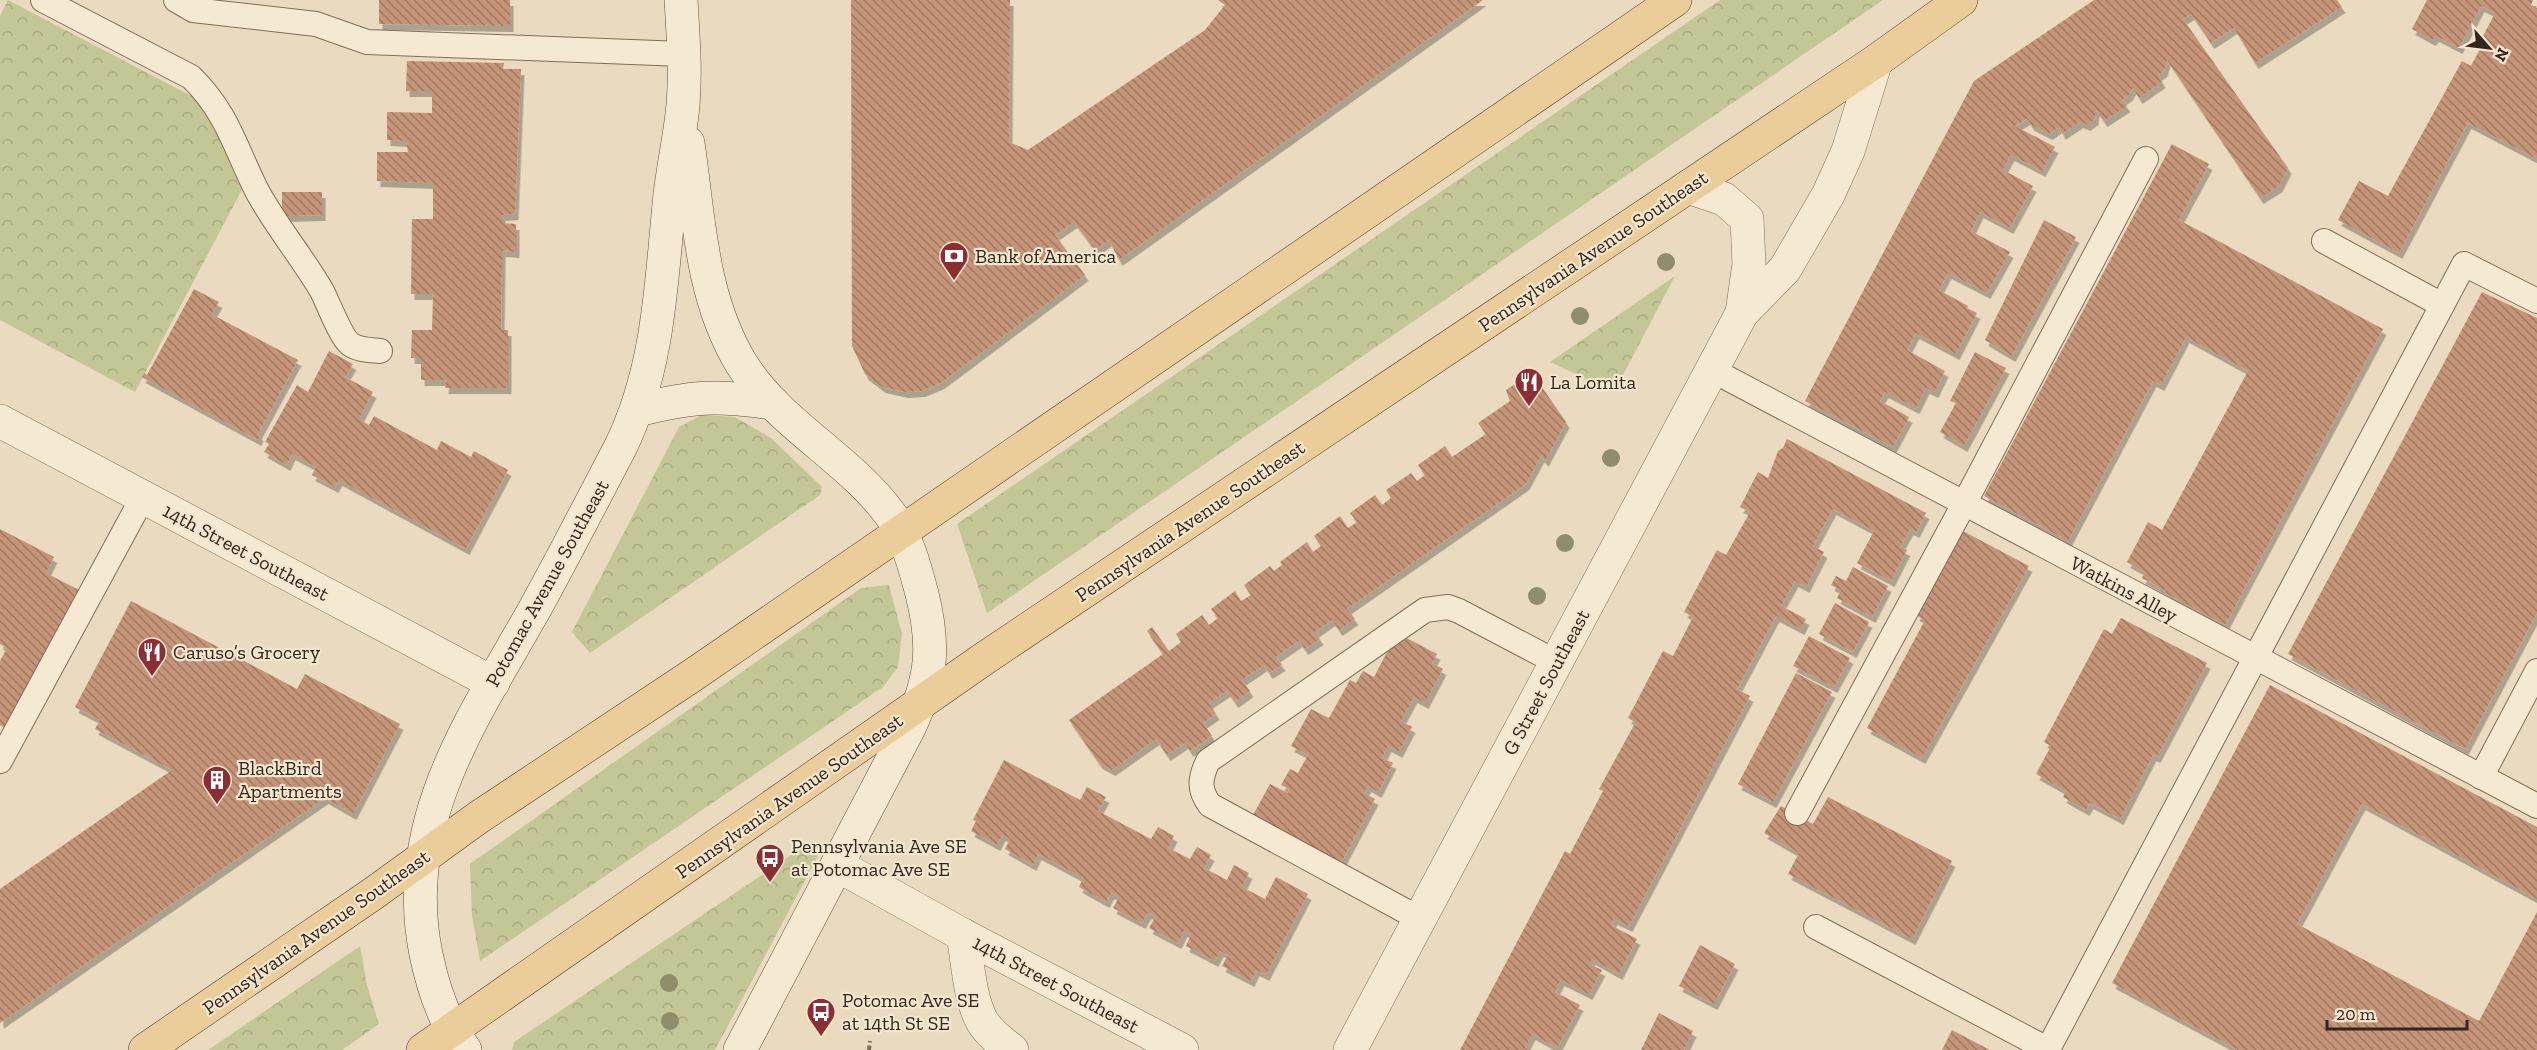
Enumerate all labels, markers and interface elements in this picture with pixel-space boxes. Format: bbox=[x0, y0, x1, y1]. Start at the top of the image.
north arrow bbox=[2459, 18, 2519, 78]
text: N bbox=[2491, 45, 2513, 65]
street label: Pennsylvania Avenue Southeast bbox=[1474, 165, 1713, 337]
bank icon: Bank of America bbox=[938, 240, 970, 282]
place label: Bank of America bbox=[975, 244, 1117, 268]
restaurant icon: La Lomita bbox=[1513, 366, 1545, 408]
place label: La Lomita bbox=[1550, 370, 1637, 394]
street label: Pennsylvania Avenue Southeast bbox=[1071, 435, 1310, 607]
street label: Potomac Avenue Southeast bbox=[480, 475, 614, 691]
street label: 14th Street Southeast bbox=[159, 498, 334, 606]
street label: Watkins Alley bbox=[2066, 551, 2182, 628]
street label: G Street Southeast bbox=[1497, 605, 1595, 759]
restaurant icon: Caruso’s Grocery bbox=[136, 636, 168, 678]
place label: Caruso’s Grocery bbox=[173, 640, 321, 664]
street label: Pennsylvania Avenue Southeast bbox=[671, 708, 908, 884]
place label: BlackBird Apartments bbox=[238, 756, 342, 803]
building icon: BlackBird Apartments bbox=[201, 764, 233, 806]
place label: Pennsylvania Ave SE at Potomac Ave SE bbox=[791, 834, 967, 881]
bus stop icon: Pennsylvania Ave SE at Potomac Ave SE bbox=[754, 842, 786, 884]
street label: Pennsylvania Avenue Southeast bbox=[198, 844, 435, 1020]
street label: 14th Street Southeast bbox=[969, 930, 1144, 1038]
place label: Potomac Ave SE at 14th St SE bbox=[842, 988, 979, 1035]
scale bar bbox=[2327, 993, 2466, 1031]
bus stop icon: Potomac Ave SE at 14th St SE bbox=[805, 996, 837, 1038]
text: 20 m bbox=[2336, 1003, 2376, 1025]

